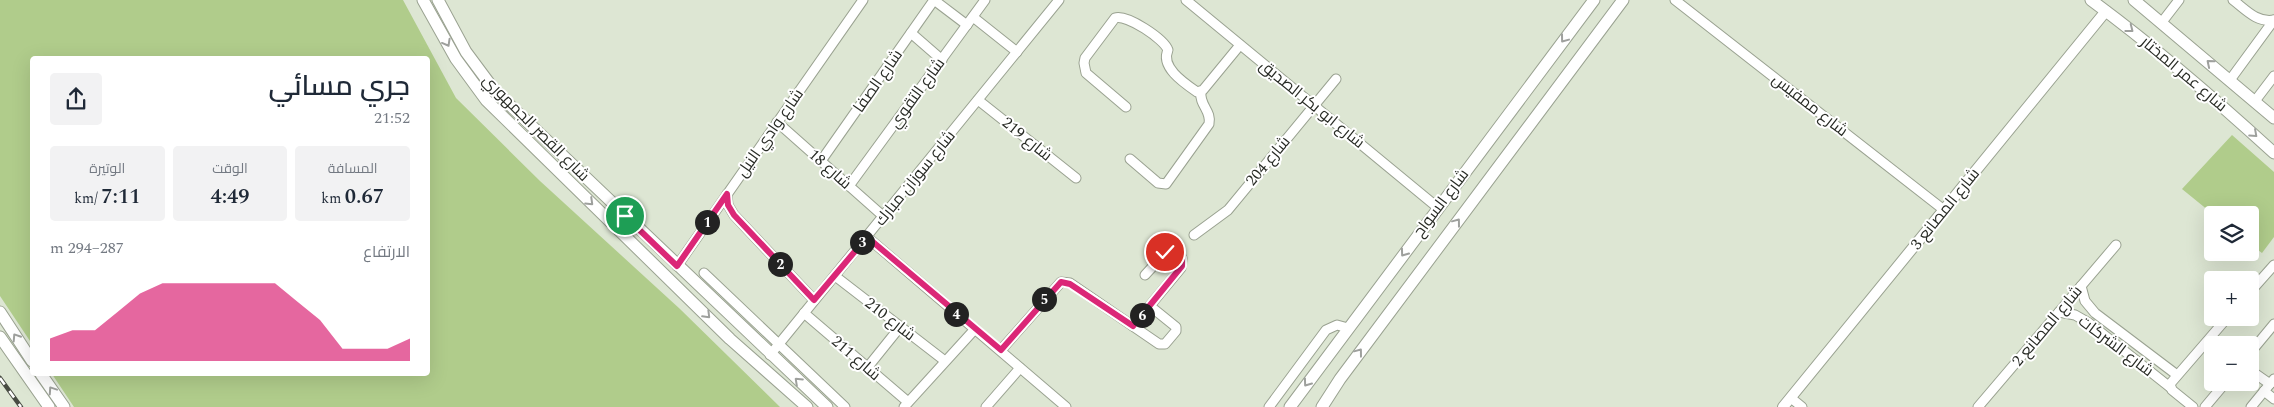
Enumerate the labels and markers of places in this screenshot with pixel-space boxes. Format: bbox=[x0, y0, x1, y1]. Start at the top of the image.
pin bbox=[604, 195, 646, 237]
pin: 1 bbox=[694, 210, 720, 234]
pin: 3 bbox=[850, 230, 874, 254]
pin bbox=[1144, 231, 1186, 273]
pin: 2 bbox=[768, 252, 792, 276]
pin: 5 bbox=[1032, 286, 1056, 312]
pin: 4 bbox=[944, 302, 968, 326]
pin: 6 bbox=[1130, 302, 1154, 328]

